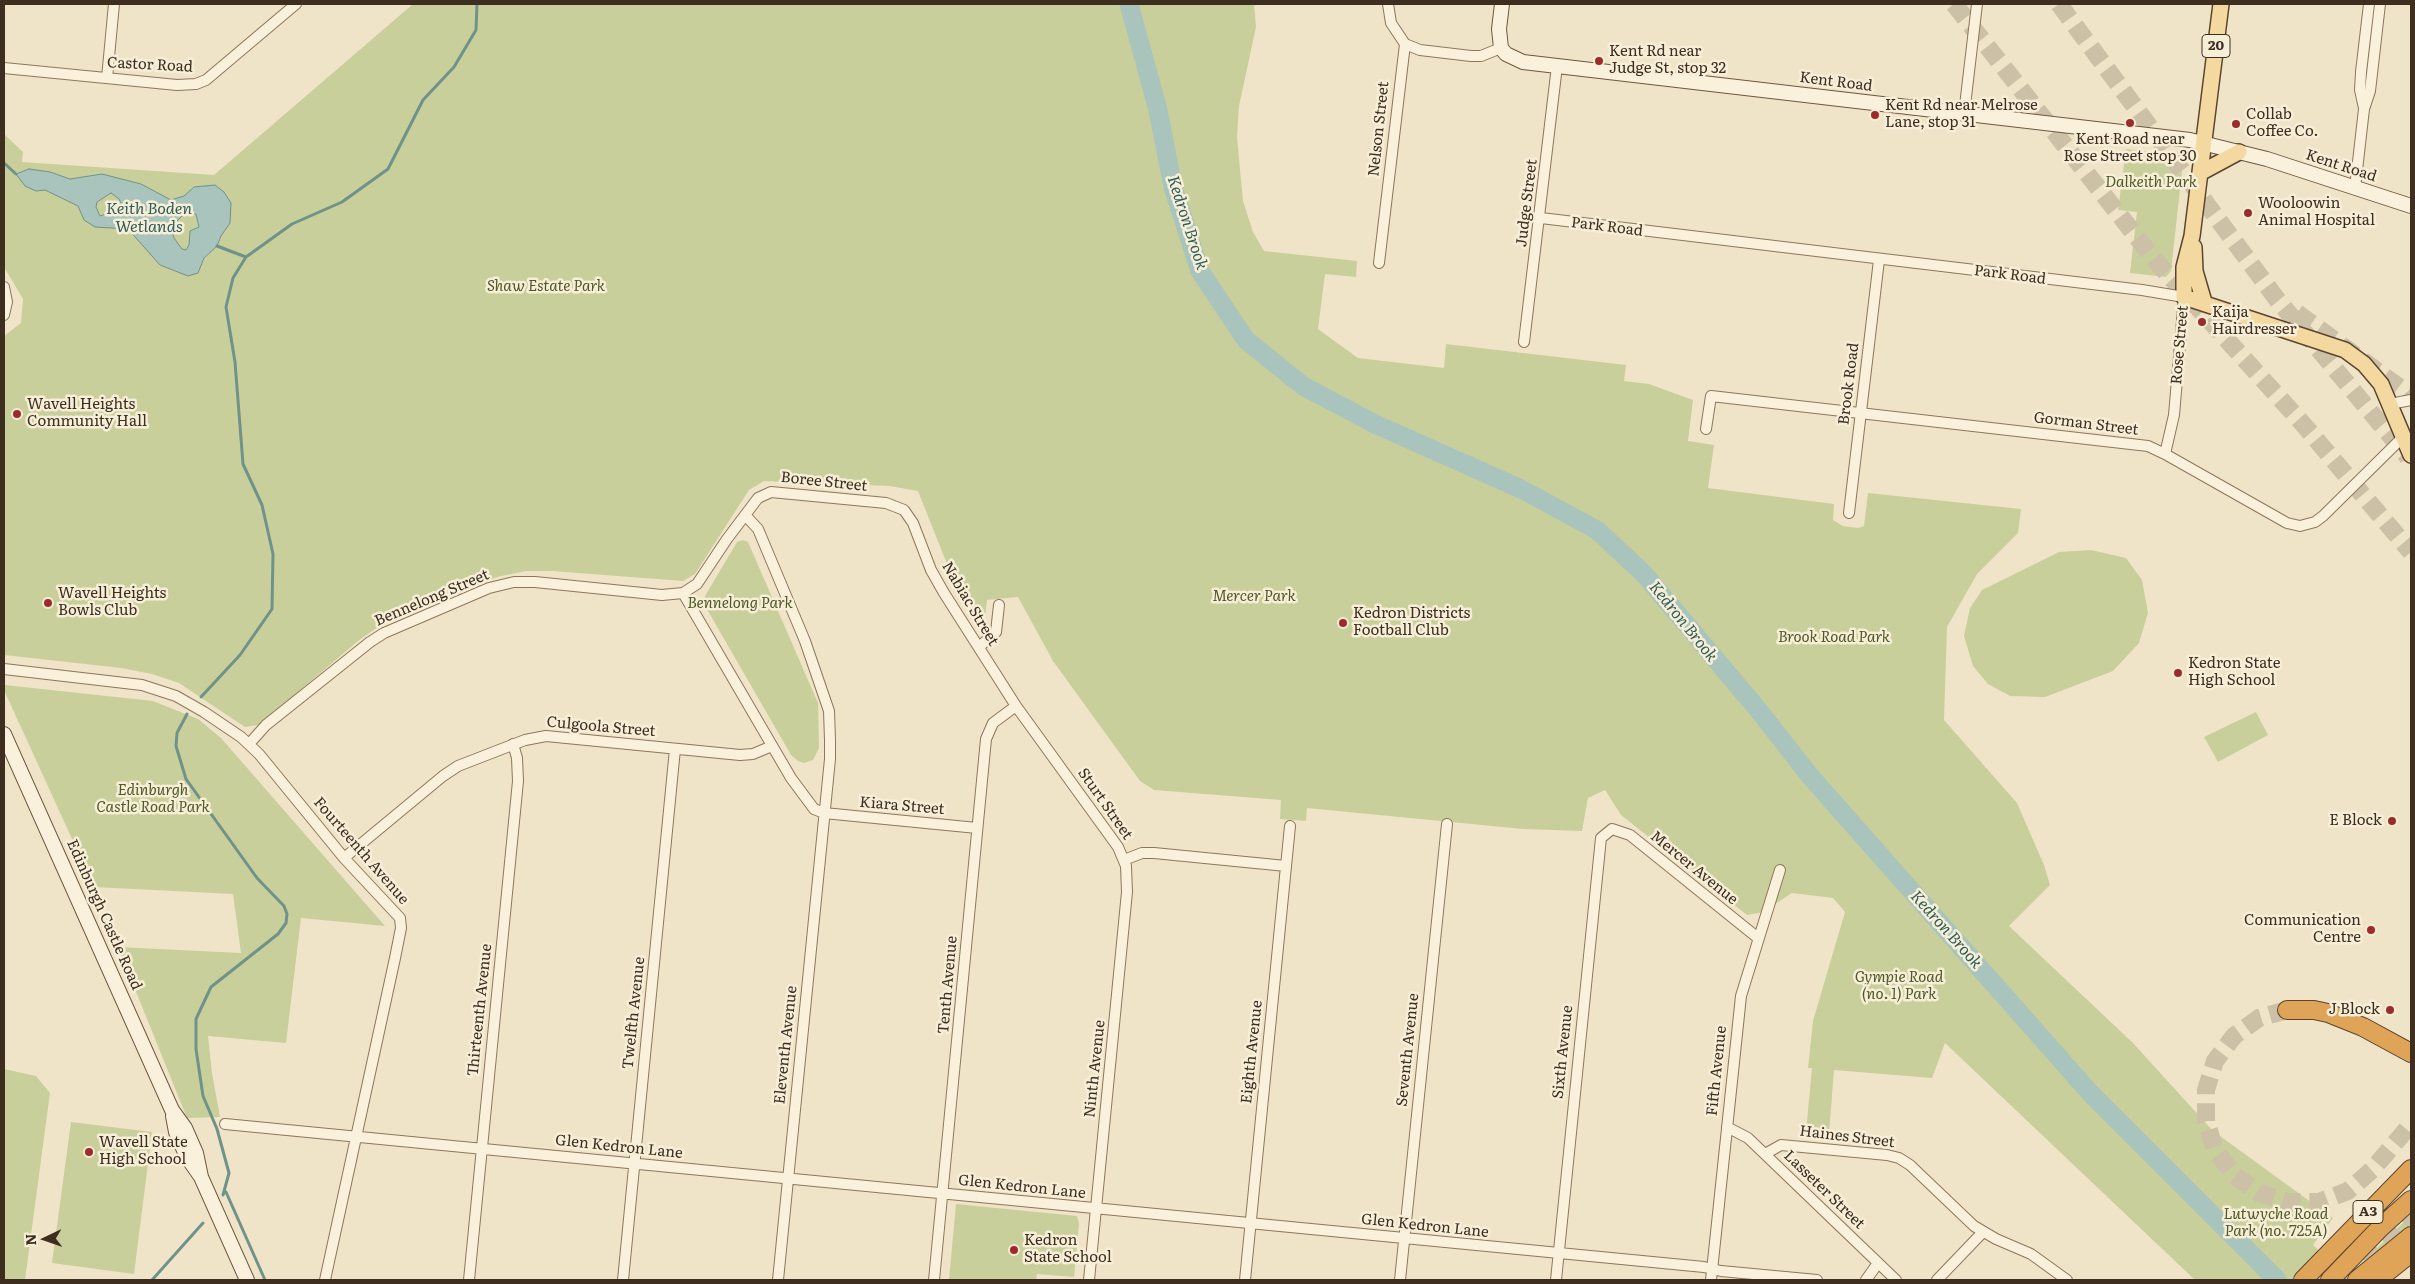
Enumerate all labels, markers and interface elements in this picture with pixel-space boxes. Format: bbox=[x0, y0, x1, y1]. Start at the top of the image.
road number: 20 bbox=[2202, 34, 2230, 58]
place label: Kent Rd near Judge St, stop 32 bbox=[1609, 43, 1726, 78]
street label: Castor Road bbox=[107, 54, 193, 76]
marker: Kent Rd near Judge St, stop 32 bbox=[1593, 55, 1605, 67]
street label: Kent Road bbox=[1798, 69, 1874, 95]
street label: Nelson Street bbox=[1365, 81, 1393, 177]
place label: Kent Rd near Melrose Lane, stop 31 bbox=[1885, 97, 2038, 132]
place label: Collab Coffee Co. bbox=[2246, 106, 2319, 141]
marker: Kent Rd near Melrose Lane, stop 31 bbox=[1869, 109, 1881, 121]
marker: Kent Road near Rose Street stop 30 bbox=[2124, 117, 2136, 129]
marker: Collab Coffee Co. bbox=[2230, 118, 2242, 130]
place label: Kent Road near Rose Street stop 30 bbox=[2064, 131, 2196, 166]
street label: Kent Road bbox=[2303, 146, 2379, 186]
street label: Judge Street bbox=[1513, 158, 1541, 248]
water label: Kedron Brook bbox=[1163, 174, 1211, 272]
park label: Dalkeith Park bbox=[2105, 174, 2197, 192]
place label: Wooloowin Animal Hospital bbox=[2258, 195, 2375, 230]
water label: Keith Boden Wetlands bbox=[106, 199, 192, 237]
marker: Wooloowin Animal Hospital bbox=[2242, 207, 2254, 219]
street label: Park Road bbox=[1570, 214, 1644, 240]
street label: Park Road bbox=[1973, 262, 2047, 288]
park label: Shaw Estate Park bbox=[487, 278, 605, 296]
place label: Kaija Hairdresser bbox=[2212, 304, 2297, 339]
street label: Rose Street bbox=[2168, 305, 2192, 385]
marker: Kaija Hairdresser bbox=[2196, 316, 2208, 328]
street label: Brook Road bbox=[1835, 342, 1863, 426]
place label: Wavell Heights Community Hall bbox=[27, 396, 147, 431]
marker: Wavell Heights Community Hall bbox=[11, 408, 23, 420]
street label: Gorman Street bbox=[2033, 409, 2139, 439]
street label: Boree Street bbox=[780, 469, 868, 495]
street label: Nabiac Street bbox=[938, 559, 1002, 649]
street label: Bennelong Street bbox=[372, 566, 492, 630]
water label: Kedron Brook bbox=[1645, 578, 1721, 666]
place label: Wavell Heights Bowls Club bbox=[58, 585, 166, 620]
park label: Mercer Park bbox=[1212, 588, 1296, 606]
park label: Bennelong Park bbox=[687, 595, 793, 613]
marker: Wavell Heights Bowls Club bbox=[42, 597, 54, 609]
place label: Kedron Districts Football Club bbox=[1353, 605, 1470, 640]
marker: Kedron Districts Football Club bbox=[1337, 617, 1349, 629]
park label: Brook Road Park bbox=[1778, 629, 1890, 647]
place label: Kedron State High School bbox=[2188, 655, 2281, 690]
marker: Kedron State High School bbox=[2172, 667, 2184, 679]
street label: Culgoola Street bbox=[546, 713, 656, 741]
street label: Sturt Street bbox=[1074, 765, 1136, 843]
park label: Edinburgh Castle Road Park bbox=[96, 782, 210, 817]
street label: Kiara Street bbox=[859, 793, 945, 819]
street label: Fourteenth Avenue bbox=[309, 794, 413, 908]
place label: E Block bbox=[2329, 812, 2382, 830]
marker: E Block bbox=[2386, 815, 2398, 827]
street label: Mercer Avenue bbox=[1647, 827, 1741, 909]
street label: Edinburgh Castle Road bbox=[63, 837, 145, 993]
water label: Kedron Brook bbox=[1906, 887, 1986, 973]
place label: Communication Centre bbox=[2244, 912, 2361, 947]
marker: Communication Centre bbox=[2365, 924, 2377, 936]
street label: Tenth Avenue bbox=[935, 935, 961, 1035]
street label: Thirteenth Avenue bbox=[464, 943, 496, 1077]
street label: Twelfth Avenue bbox=[619, 956, 649, 1070]
park label: Gympie Road (no. 1) Park bbox=[1855, 969, 1943, 1004]
street label: Eleventh Avenue bbox=[771, 985, 801, 1105]
street label: Seventh Avenue bbox=[1393, 992, 1423, 1108]
street label: Eighth Avenue bbox=[1238, 999, 1266, 1105]
place label: J Block bbox=[2329, 1001, 2380, 1019]
street label: Sixth Avenue bbox=[1549, 1004, 1577, 1100]
marker: J Block bbox=[2384, 1004, 2396, 1016]
street label: Ninth Avenue bbox=[1081, 1019, 1109, 1119]
street label: Fifth Avenue bbox=[1703, 1025, 1731, 1117]
street label: Haines Street bbox=[1798, 1122, 1896, 1152]
street label: Glen Kedron Lane bbox=[554, 1131, 684, 1163]
place label: Wavell State High School bbox=[99, 1134, 188, 1169]
marker: Wavell State High School bbox=[83, 1146, 95, 1158]
street label: Lasseter Street bbox=[1780, 1147, 1868, 1233]
street label: Glen Kedron Lane bbox=[957, 1171, 1087, 1203]
road number: A3 bbox=[2353, 1200, 2383, 1224]
park label: Lutwyche Road Park (no. 725A) bbox=[2224, 1206, 2328, 1241]
street label: Glen Kedron Lane bbox=[1360, 1210, 1490, 1242]
north arrow bbox=[20, 1214, 70, 1264]
place label: Kedron State School bbox=[1024, 1232, 1112, 1267]
text: N bbox=[20, 1233, 40, 1246]
marker: Kedron State School bbox=[1008, 1244, 1020, 1256]

